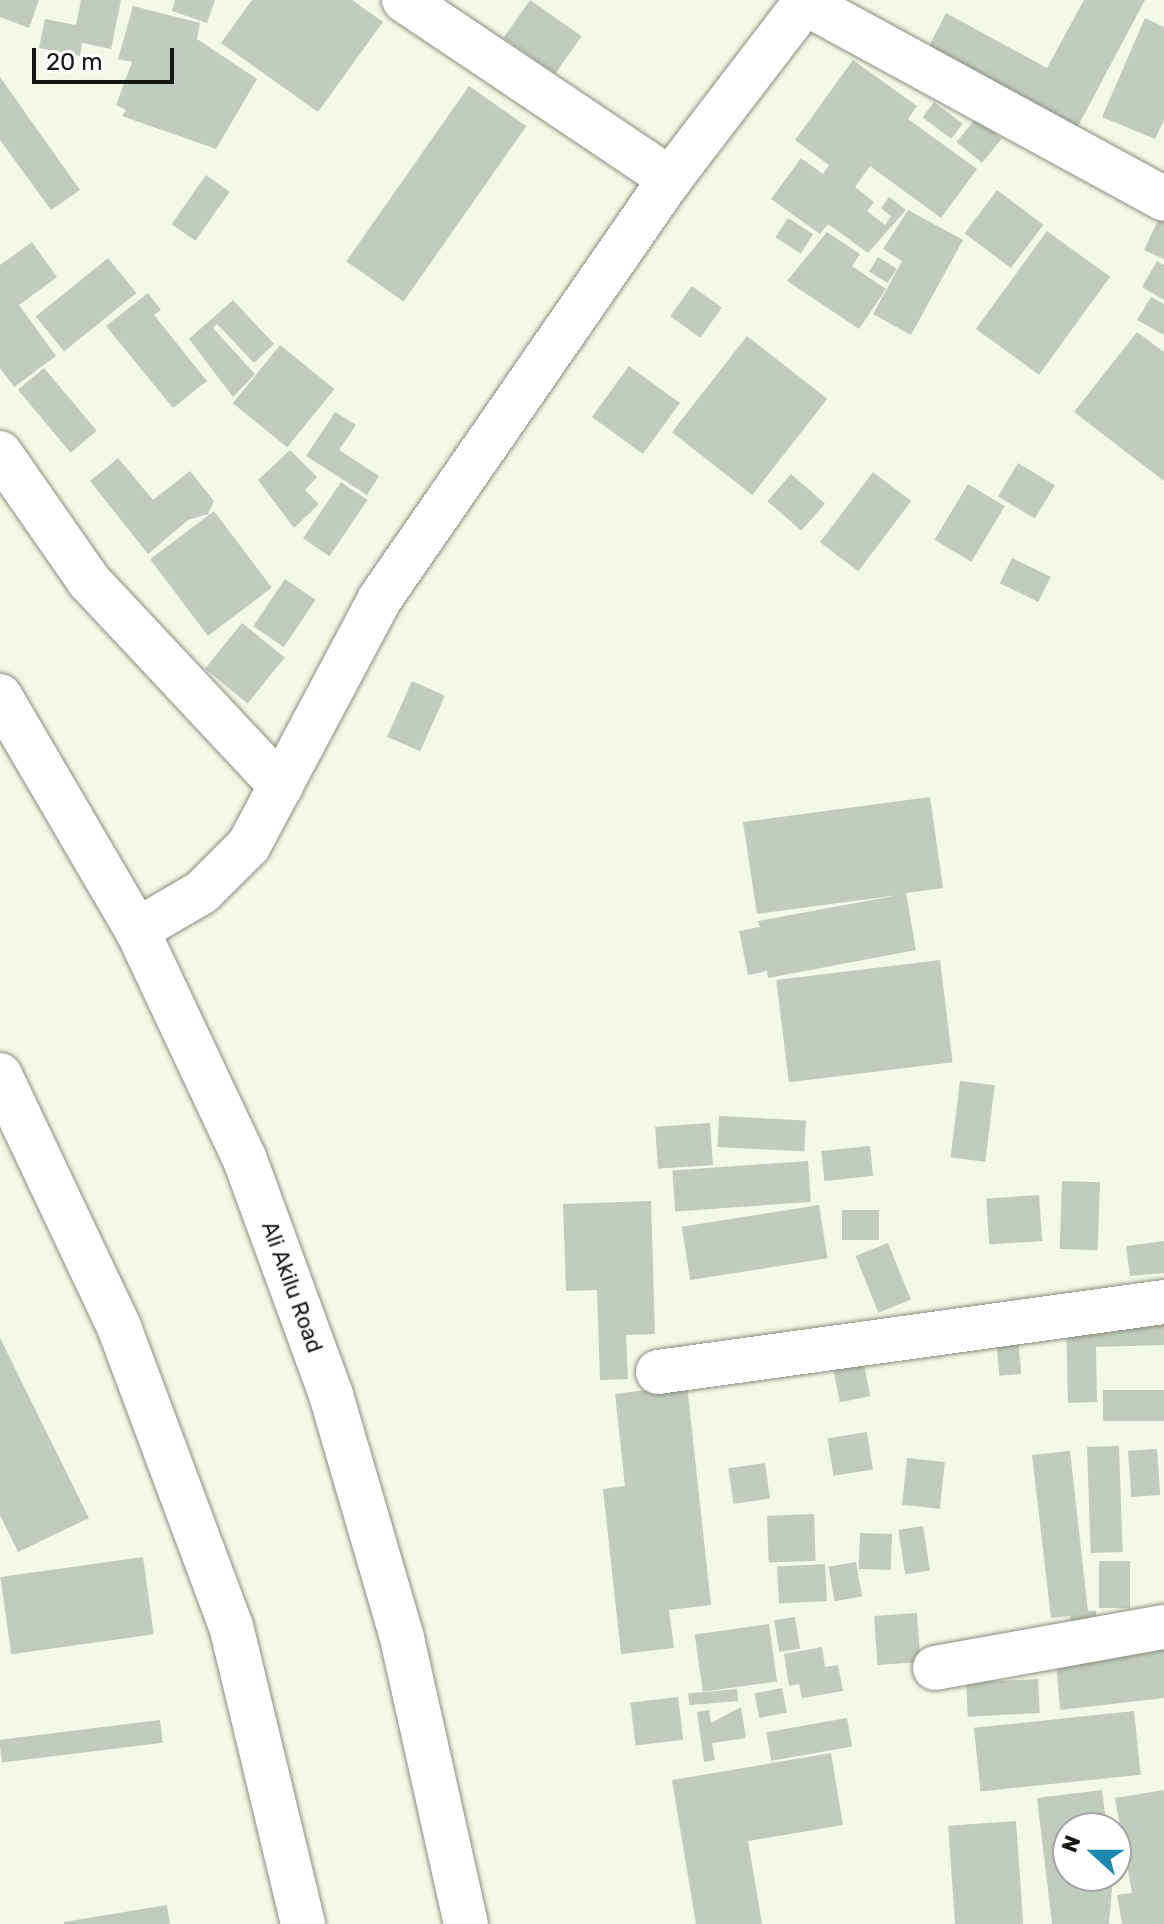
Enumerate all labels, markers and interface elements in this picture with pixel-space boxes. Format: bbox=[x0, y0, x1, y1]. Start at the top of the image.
scale bar bbox=[36, 32, 178, 82]
text: 20 m bbox=[46, 48, 103, 76]
street label: Ali Akilu Road bbox=[256, 1217, 328, 1357]
north arrow bbox=[1052, 1812, 1132, 1892]
text: N bbox=[1056, 1832, 1086, 1856]

